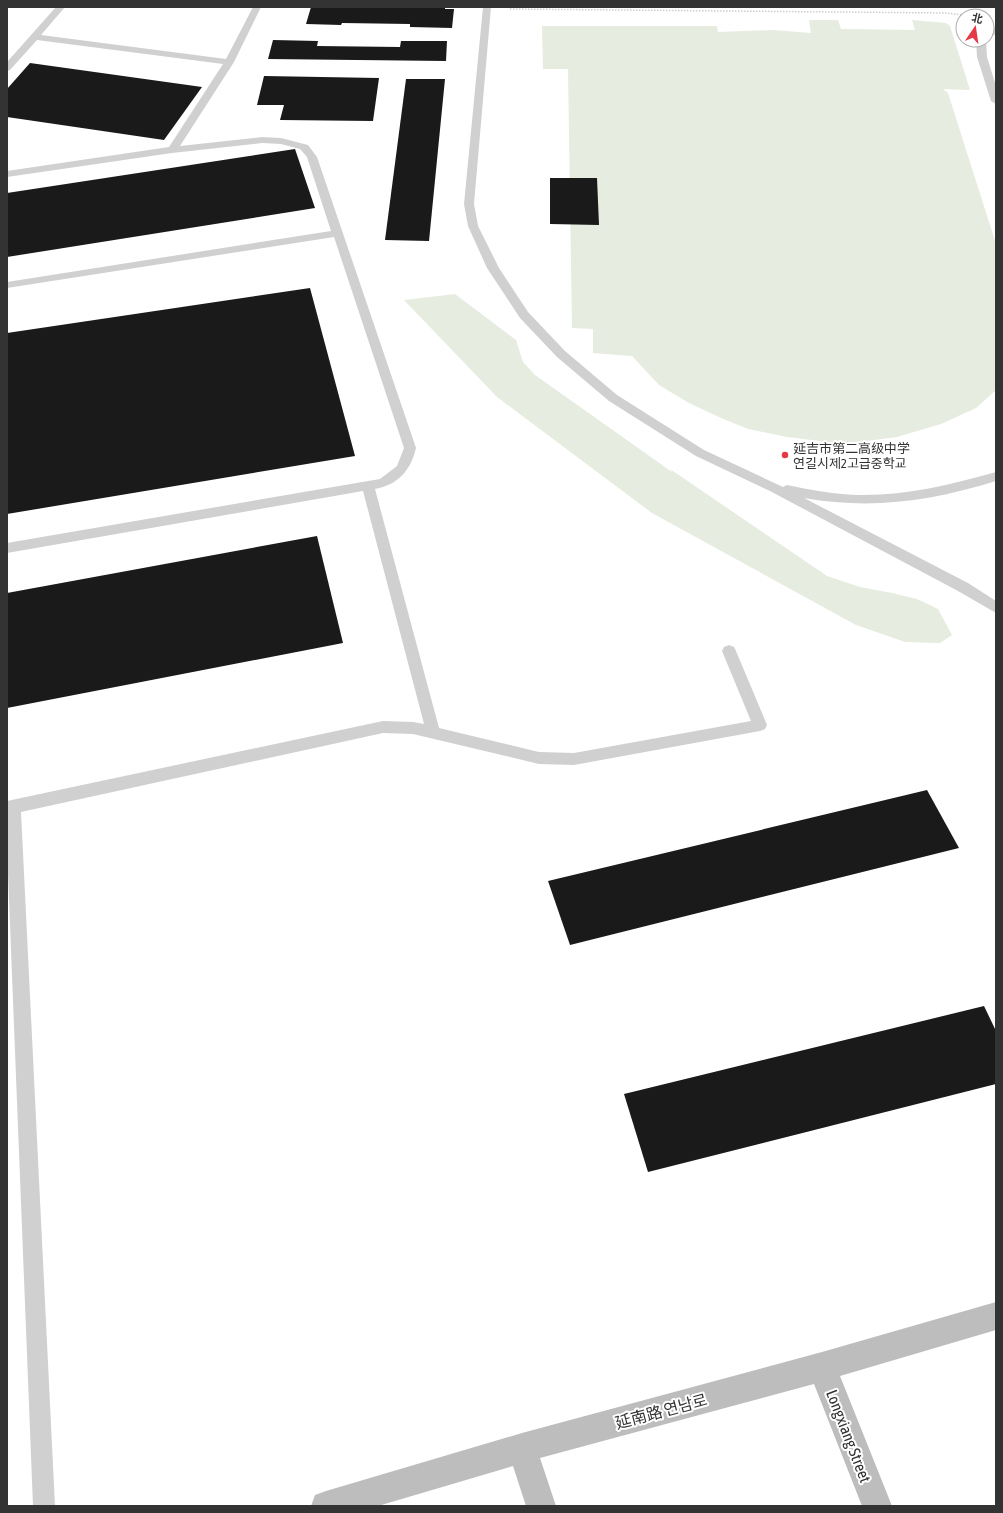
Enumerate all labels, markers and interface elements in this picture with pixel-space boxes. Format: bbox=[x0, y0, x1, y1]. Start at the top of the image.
north arrow bbox=[955, 8, 995, 48]
text: 北 bbox=[971, 11, 984, 25]
place label: 延吉市第二高级中学 연길시제2고급중학교 bbox=[793, 441, 910, 471]
marker: 延吉市第二高级中学 연길시제2고급중학교 bbox=[780, 450, 790, 460]
street label: Longxiang Street bbox=[822, 1387, 875, 1486]
street label: 延南路 연남로 bbox=[613, 1390, 709, 1432]

